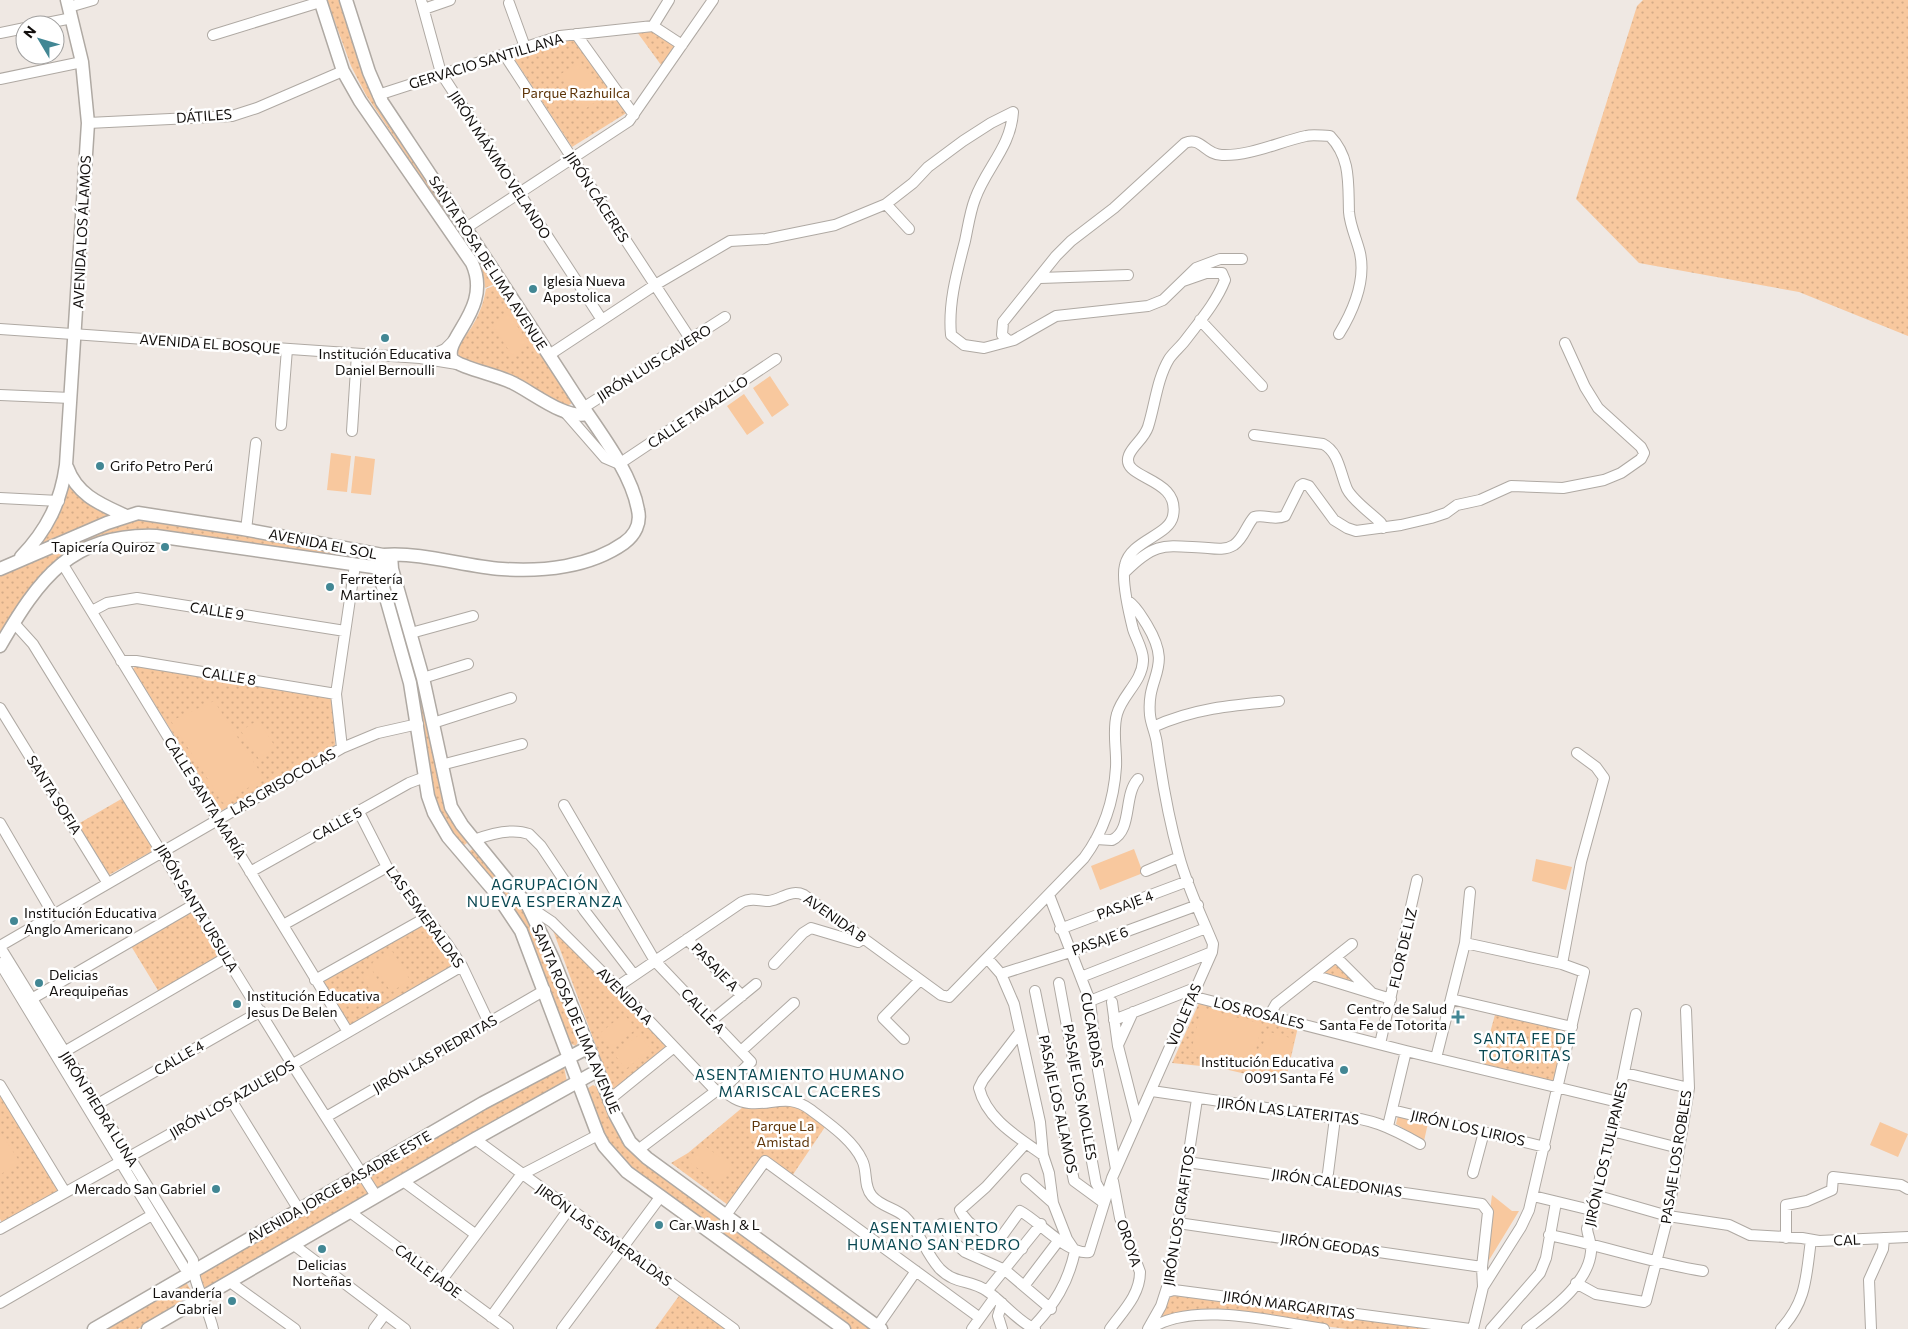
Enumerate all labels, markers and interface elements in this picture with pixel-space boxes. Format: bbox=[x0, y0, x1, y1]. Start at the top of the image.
north arrow bbox=[15, 15, 65, 65]
text: N bbox=[19, 22, 39, 41]
street label: GERVACIO SANTILLANA bbox=[407, 29, 565, 92]
park label: Parque Razhuilca bbox=[522, 84, 630, 101]
street label: JIRÓN MÁXIMO VELANDO bbox=[446, 87, 555, 242]
street label: DÁTILES bbox=[176, 105, 232, 126]
street label: JIRÓN CÁCERES bbox=[562, 148, 633, 245]
street label: AVENIDA LOS ÁLAMOS bbox=[69, 155, 94, 309]
street label: SANTA ROSA DE LIMA AVENUE bbox=[426, 172, 551, 353]
place label: Iglesia Nueva Apostolica bbox=[543, 272, 625, 305]
marker: Iglesia Nueva Apostolica bbox=[527, 283, 539, 295]
street label: JIRÓN LUIS CAVERO bbox=[593, 321, 714, 405]
street label: AVENIDA EL BOSQUE bbox=[139, 330, 281, 357]
marker: Institución Educativa Daniel Bernoulli bbox=[379, 332, 391, 344]
place label: Institución Educativa Daniel Bernoulli bbox=[319, 345, 451, 378]
street label: CALLE TAVAZLLO bbox=[644, 372, 751, 451]
place label: Grifo Petro Perú bbox=[110, 457, 213, 474]
marker: Grifo Petro Perú bbox=[94, 460, 106, 472]
street label: AVENIDA EL SOL bbox=[268, 525, 379, 562]
place label: Tapicería Quiroz bbox=[51, 538, 155, 555]
marker: Tapicería Quiroz bbox=[159, 541, 171, 553]
place label: Ferretería Martinez bbox=[340, 570, 403, 603]
marker: Ferretería Martinez bbox=[324, 581, 336, 593]
street label: CALLE 9 bbox=[189, 598, 245, 623]
street label: CALLE 8 bbox=[201, 663, 257, 688]
street label: CALLE SANTA MARÍA bbox=[161, 734, 250, 862]
street label: LAS GRISOCOLAS bbox=[227, 745, 338, 819]
street label: SANTA SOFIA bbox=[23, 752, 86, 838]
street label: CALLE 5 bbox=[309, 803, 365, 844]
street label: JIRÓN SANTA URSULA bbox=[153, 841, 243, 975]
street label: LAS ESMERALDAS bbox=[383, 863, 468, 971]
district label: AGRUPACIÓN NUEVA ESPERANZA bbox=[467, 874, 623, 910]
street label: PASAJE 4 bbox=[1094, 886, 1156, 923]
street label: AVENIDA B bbox=[801, 890, 870, 945]
place label: Institución Educativa Anglo Americano bbox=[24, 904, 157, 937]
street label: FLOR DE LIZ bbox=[1385, 906, 1420, 990]
marker: Institución Educativa Anglo Americano bbox=[8, 915, 20, 927]
street label: SANTA ROSA DE LIMA AVENUE bbox=[529, 921, 624, 1116]
street label: PASAJE 6 bbox=[1069, 922, 1131, 959]
street label: PASAJE A bbox=[688, 939, 743, 994]
street label: AVENIDA A bbox=[594, 964, 657, 1028]
place label: Delicias Arequipeñas bbox=[49, 966, 128, 999]
marker: Delicias Arequipeñas bbox=[33, 977, 45, 989]
street label: VIOLETAS bbox=[1163, 981, 1204, 1049]
street label: CALLE A bbox=[678, 985, 729, 1037]
place label: Institución Educativa Jesus De Belen bbox=[247, 987, 380, 1020]
street label: CUCARDAS bbox=[1078, 991, 1107, 1069]
street label: LOS ROSALES bbox=[1212, 993, 1306, 1032]
marker: Institución Educativa Jesus De Belen bbox=[231, 998, 243, 1010]
place label: Centro de Salud Santa Fe de Totorita bbox=[1319, 1000, 1447, 1033]
marker: Centro de Salud Santa Fe de Totorita bbox=[1451, 1010, 1465, 1024]
street label: JIRÓN LAS PIEDRITAS bbox=[370, 1011, 500, 1096]
street label: PASAJE LOS MOLLES bbox=[1060, 1023, 1101, 1161]
district label: SANTA FE DE TOTORITAS bbox=[1473, 1029, 1577, 1064]
street label: PASAJE LOS ALAMOS bbox=[1036, 1033, 1081, 1175]
street label: CALLE 4 bbox=[151, 1036, 207, 1079]
street label: JIRÓN PIEDRA LUNA bbox=[57, 1048, 142, 1170]
place label: Institución Educativa 0091 Santa Fé bbox=[1201, 1053, 1334, 1086]
street label: JIRÓN LOS AZULEJOS bbox=[166, 1056, 297, 1141]
marker: Institución Educativa 0091 Santa Fé bbox=[1338, 1064, 1350, 1076]
district label: ASENTAMIENTO HUMANO MARISCAL CACERES bbox=[695, 1065, 905, 1100]
street label: JIRÓN LOS TULIPANES bbox=[1581, 1080, 1630, 1228]
street label: PASAJE LOS ROBLES bbox=[1657, 1089, 1694, 1225]
street label: JIRÓN LAS LATERITAS bbox=[1216, 1093, 1360, 1128]
street label: JIRÓN LOS LIRIOS bbox=[1409, 1106, 1527, 1149]
park label: Parque La Amistad bbox=[752, 1117, 814, 1150]
street label: AVENIDA JORGE BASADRE ESTE bbox=[244, 1127, 434, 1246]
street label: JIRÓN LOS GRAFITOS bbox=[1159, 1145, 1198, 1287]
street label: JIRÓN CALEDONIAS bbox=[1271, 1165, 1403, 1200]
place label: Mercado San Gabriel bbox=[74, 1180, 206, 1197]
street label: JIRÓN LAS ESMERALDAS bbox=[533, 1180, 675, 1290]
marker: Mercado San Gabriel bbox=[210, 1183, 222, 1195]
place label: Car Wash J & L bbox=[669, 1216, 760, 1233]
street label: OROYA bbox=[1113, 1217, 1146, 1269]
district label: ASENTAMIENTO HUMANO SAN PEDRO bbox=[847, 1218, 1021, 1253]
marker: Car Wash J & L bbox=[653, 1219, 665, 1231]
street label: JIRÓN GEODAS bbox=[1280, 1229, 1381, 1260]
street label: CAL bbox=[1833, 1231, 1861, 1248]
street label: CALLE JADE bbox=[392, 1240, 465, 1301]
marker: Delicias Norteñas bbox=[316, 1243, 328, 1255]
place label: Delicias Norteñas bbox=[292, 1256, 352, 1289]
place label: Lavandería Gabriel bbox=[152, 1284, 222, 1317]
street label: JIRÓN MARGARITAS bbox=[1222, 1287, 1356, 1322]
marker: Lavandería Gabriel bbox=[226, 1295, 238, 1307]

